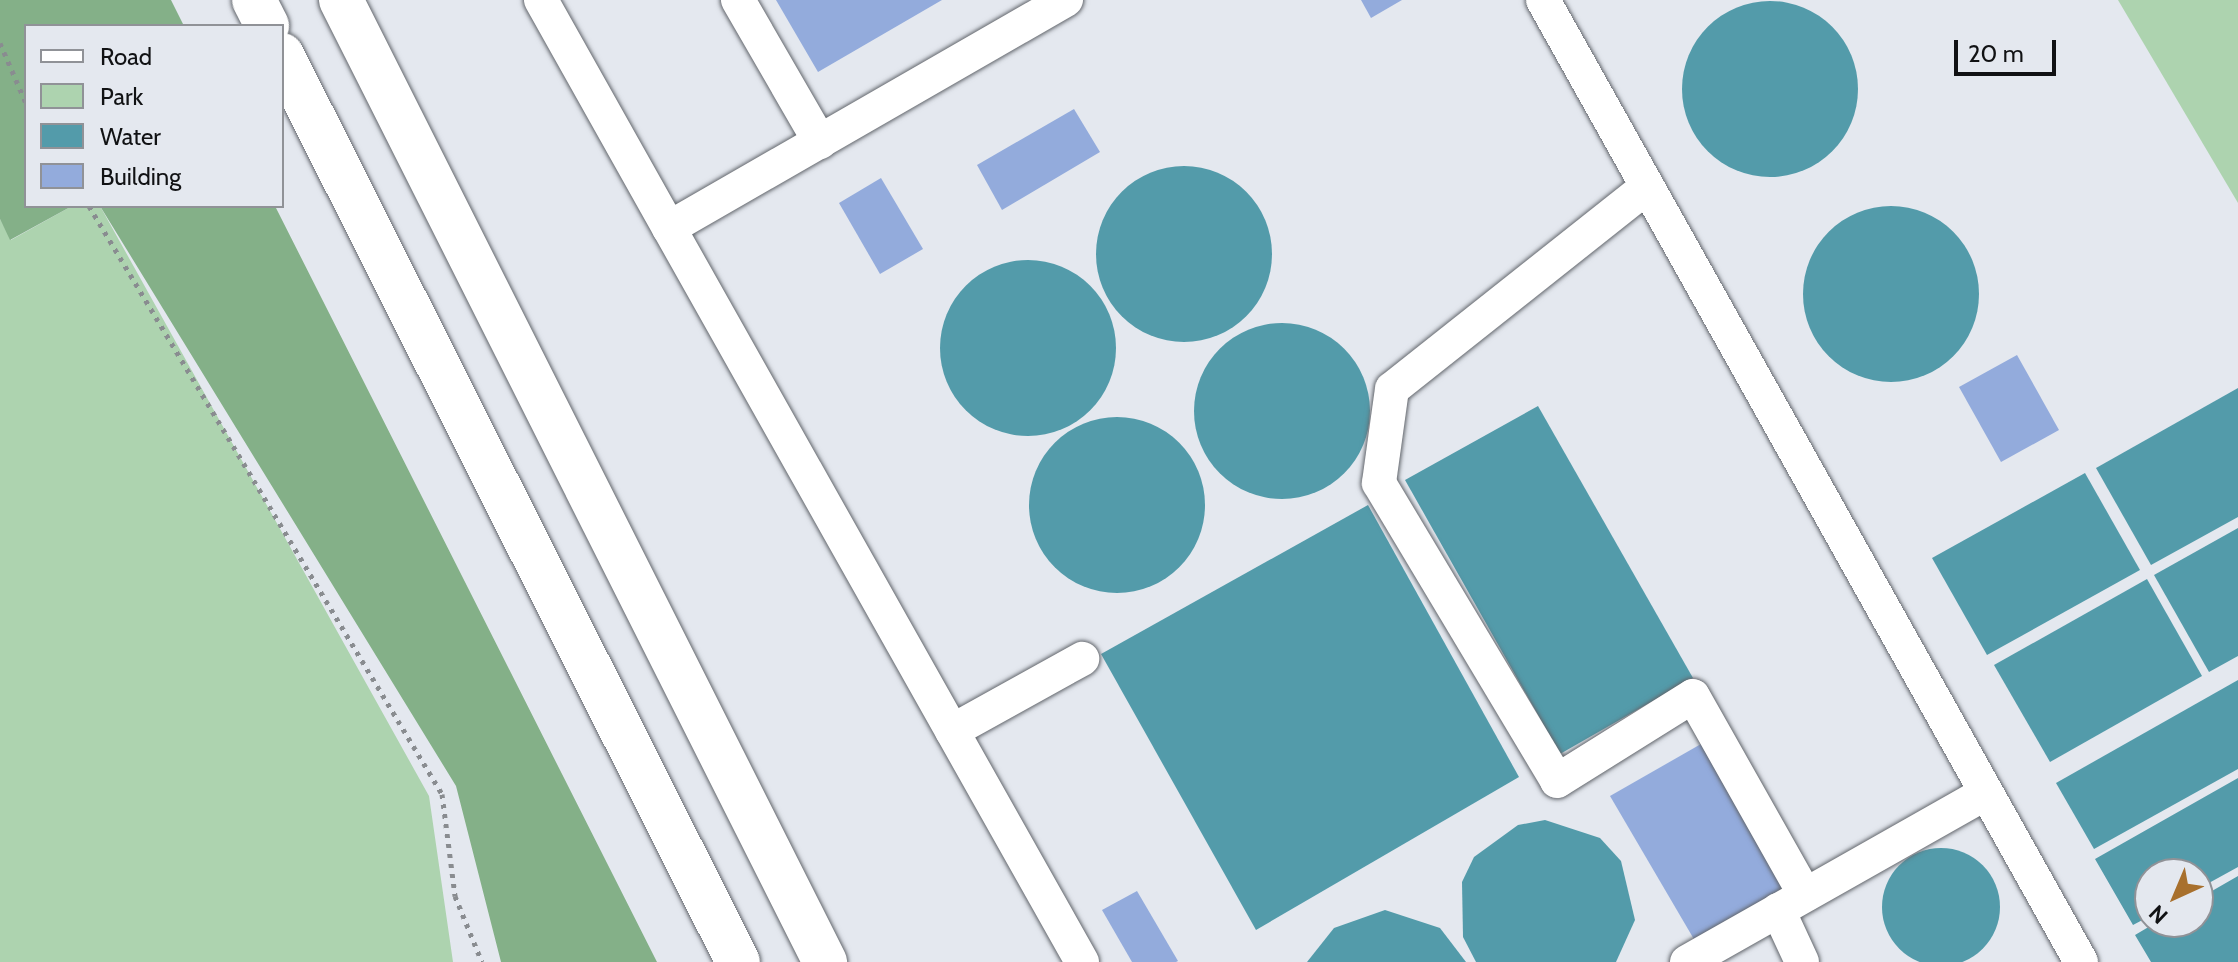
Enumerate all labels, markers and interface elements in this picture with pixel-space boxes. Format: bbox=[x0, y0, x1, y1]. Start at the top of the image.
legend bbox=[24, 24, 284, 208]
scale bar bbox=[1958, 24, 2060, 74]
text: 20 m bbox=[1968, 39, 2024, 68]
text: Road bbox=[100, 42, 152, 71]
text: Park bbox=[100, 82, 143, 111]
text: Water bbox=[100, 122, 161, 151]
text: Building bbox=[100, 162, 181, 191]
north arrow bbox=[2134, 858, 2214, 938]
text: N bbox=[2143, 899, 2173, 929]

